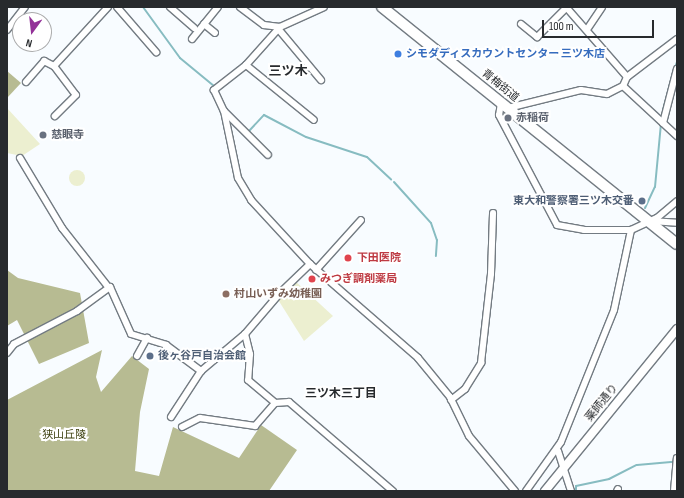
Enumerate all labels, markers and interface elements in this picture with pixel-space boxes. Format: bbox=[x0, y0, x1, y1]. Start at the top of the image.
north arrow bbox=[12, 12, 52, 52]
scale bar bbox=[544, 12, 656, 38]
text: 100 m bbox=[549, 19, 574, 34]
text: N bbox=[25, 36, 34, 50]
place label: シモダディスカウントセンター 三ツ木店 bbox=[406, 47, 606, 61]
marker: シモダディスカウントセンター 三ツ木店 bbox=[393, 49, 403, 59]
district label: 三ツ木 bbox=[269, 63, 307, 79]
street label: 青梅街道 bbox=[479, 67, 521, 105]
place label: 赤稲荷 bbox=[516, 111, 549, 125]
marker: 赤稲荷 bbox=[503, 113, 513, 123]
place label: 慈眼寺 bbox=[51, 128, 84, 142]
marker: 慈眼寺 bbox=[38, 130, 48, 140]
place label: 東大和警察署三ツ木交番 bbox=[513, 194, 634, 208]
marker: 東大和警察署三ツ木交番 bbox=[637, 196, 647, 206]
place label: 下田医院 bbox=[357, 251, 401, 265]
marker: 下田医院 bbox=[342, 252, 354, 264]
place label: みつぎ調剤薬局 bbox=[320, 272, 397, 286]
marker: みつぎ調剤薬局 bbox=[307, 274, 317, 284]
place label: 村山いずみ幼稚園 bbox=[234, 287, 322, 301]
marker: 村山いずみ幼稚園 bbox=[221, 289, 231, 299]
place label: 後ヶ谷戸自治会館 bbox=[158, 349, 246, 363]
marker: 後ヶ谷戸自治会館 bbox=[145, 351, 155, 361]
street label: 薬師通り bbox=[583, 382, 621, 424]
district label: 三ツ木三丁目 bbox=[305, 387, 377, 401]
park label: 狭山丘陵 bbox=[42, 428, 86, 442]

